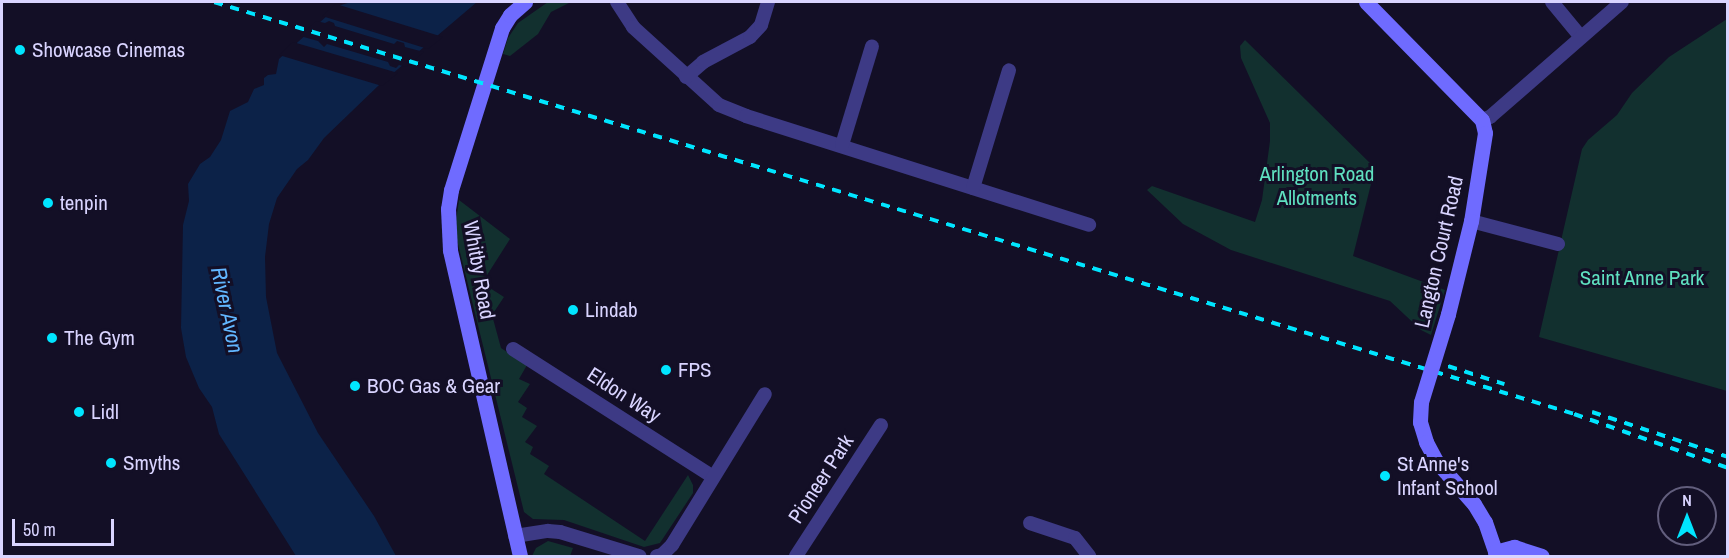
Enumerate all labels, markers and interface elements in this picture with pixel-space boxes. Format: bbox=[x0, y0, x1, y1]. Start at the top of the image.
place label: Showcase Cinemas bbox=[32, 37, 185, 63]
marker: Showcase Cinemas bbox=[13, 43, 27, 57]
park label: Arlington Road Allotments bbox=[1260, 161, 1374, 211]
street label: Langton Court Road bbox=[1409, 174, 1469, 330]
place label: tenpin bbox=[60, 190, 108, 216]
marker: tenpin bbox=[41, 196, 55, 210]
street label: Whitby Road bbox=[458, 219, 500, 321]
water label: River Avon bbox=[205, 264, 249, 356]
park label: Saint Anne Park bbox=[1579, 265, 1705, 291]
place label: Lindab bbox=[585, 297, 638, 323]
marker: Lindab bbox=[566, 303, 580, 317]
place label: The Gym bbox=[64, 325, 135, 351]
marker: The Gym bbox=[45, 331, 59, 345]
place label: FPS bbox=[678, 357, 711, 383]
street label: Eldon Way bbox=[582, 362, 666, 428]
marker: FPS bbox=[659, 363, 673, 377]
place label: BOC Gas & Gear bbox=[367, 373, 500, 399]
marker: BOC Gas & Gear bbox=[348, 379, 362, 393]
place label: Lidl bbox=[91, 399, 119, 425]
marker: Lidl bbox=[72, 405, 86, 419]
street label: Pioneer Park bbox=[783, 430, 859, 528]
place label: Smyths bbox=[123, 450, 180, 476]
place label: St Anne's Infant School bbox=[1397, 451, 1498, 501]
marker: Smyths bbox=[104, 456, 118, 470]
marker: St Anne's Infant School bbox=[1378, 469, 1392, 483]
north arrow bbox=[1657, 486, 1717, 546]
text: N bbox=[1682, 489, 1692, 511]
scale bar bbox=[15, 507, 117, 545]
text: 50 m bbox=[23, 517, 56, 542]

